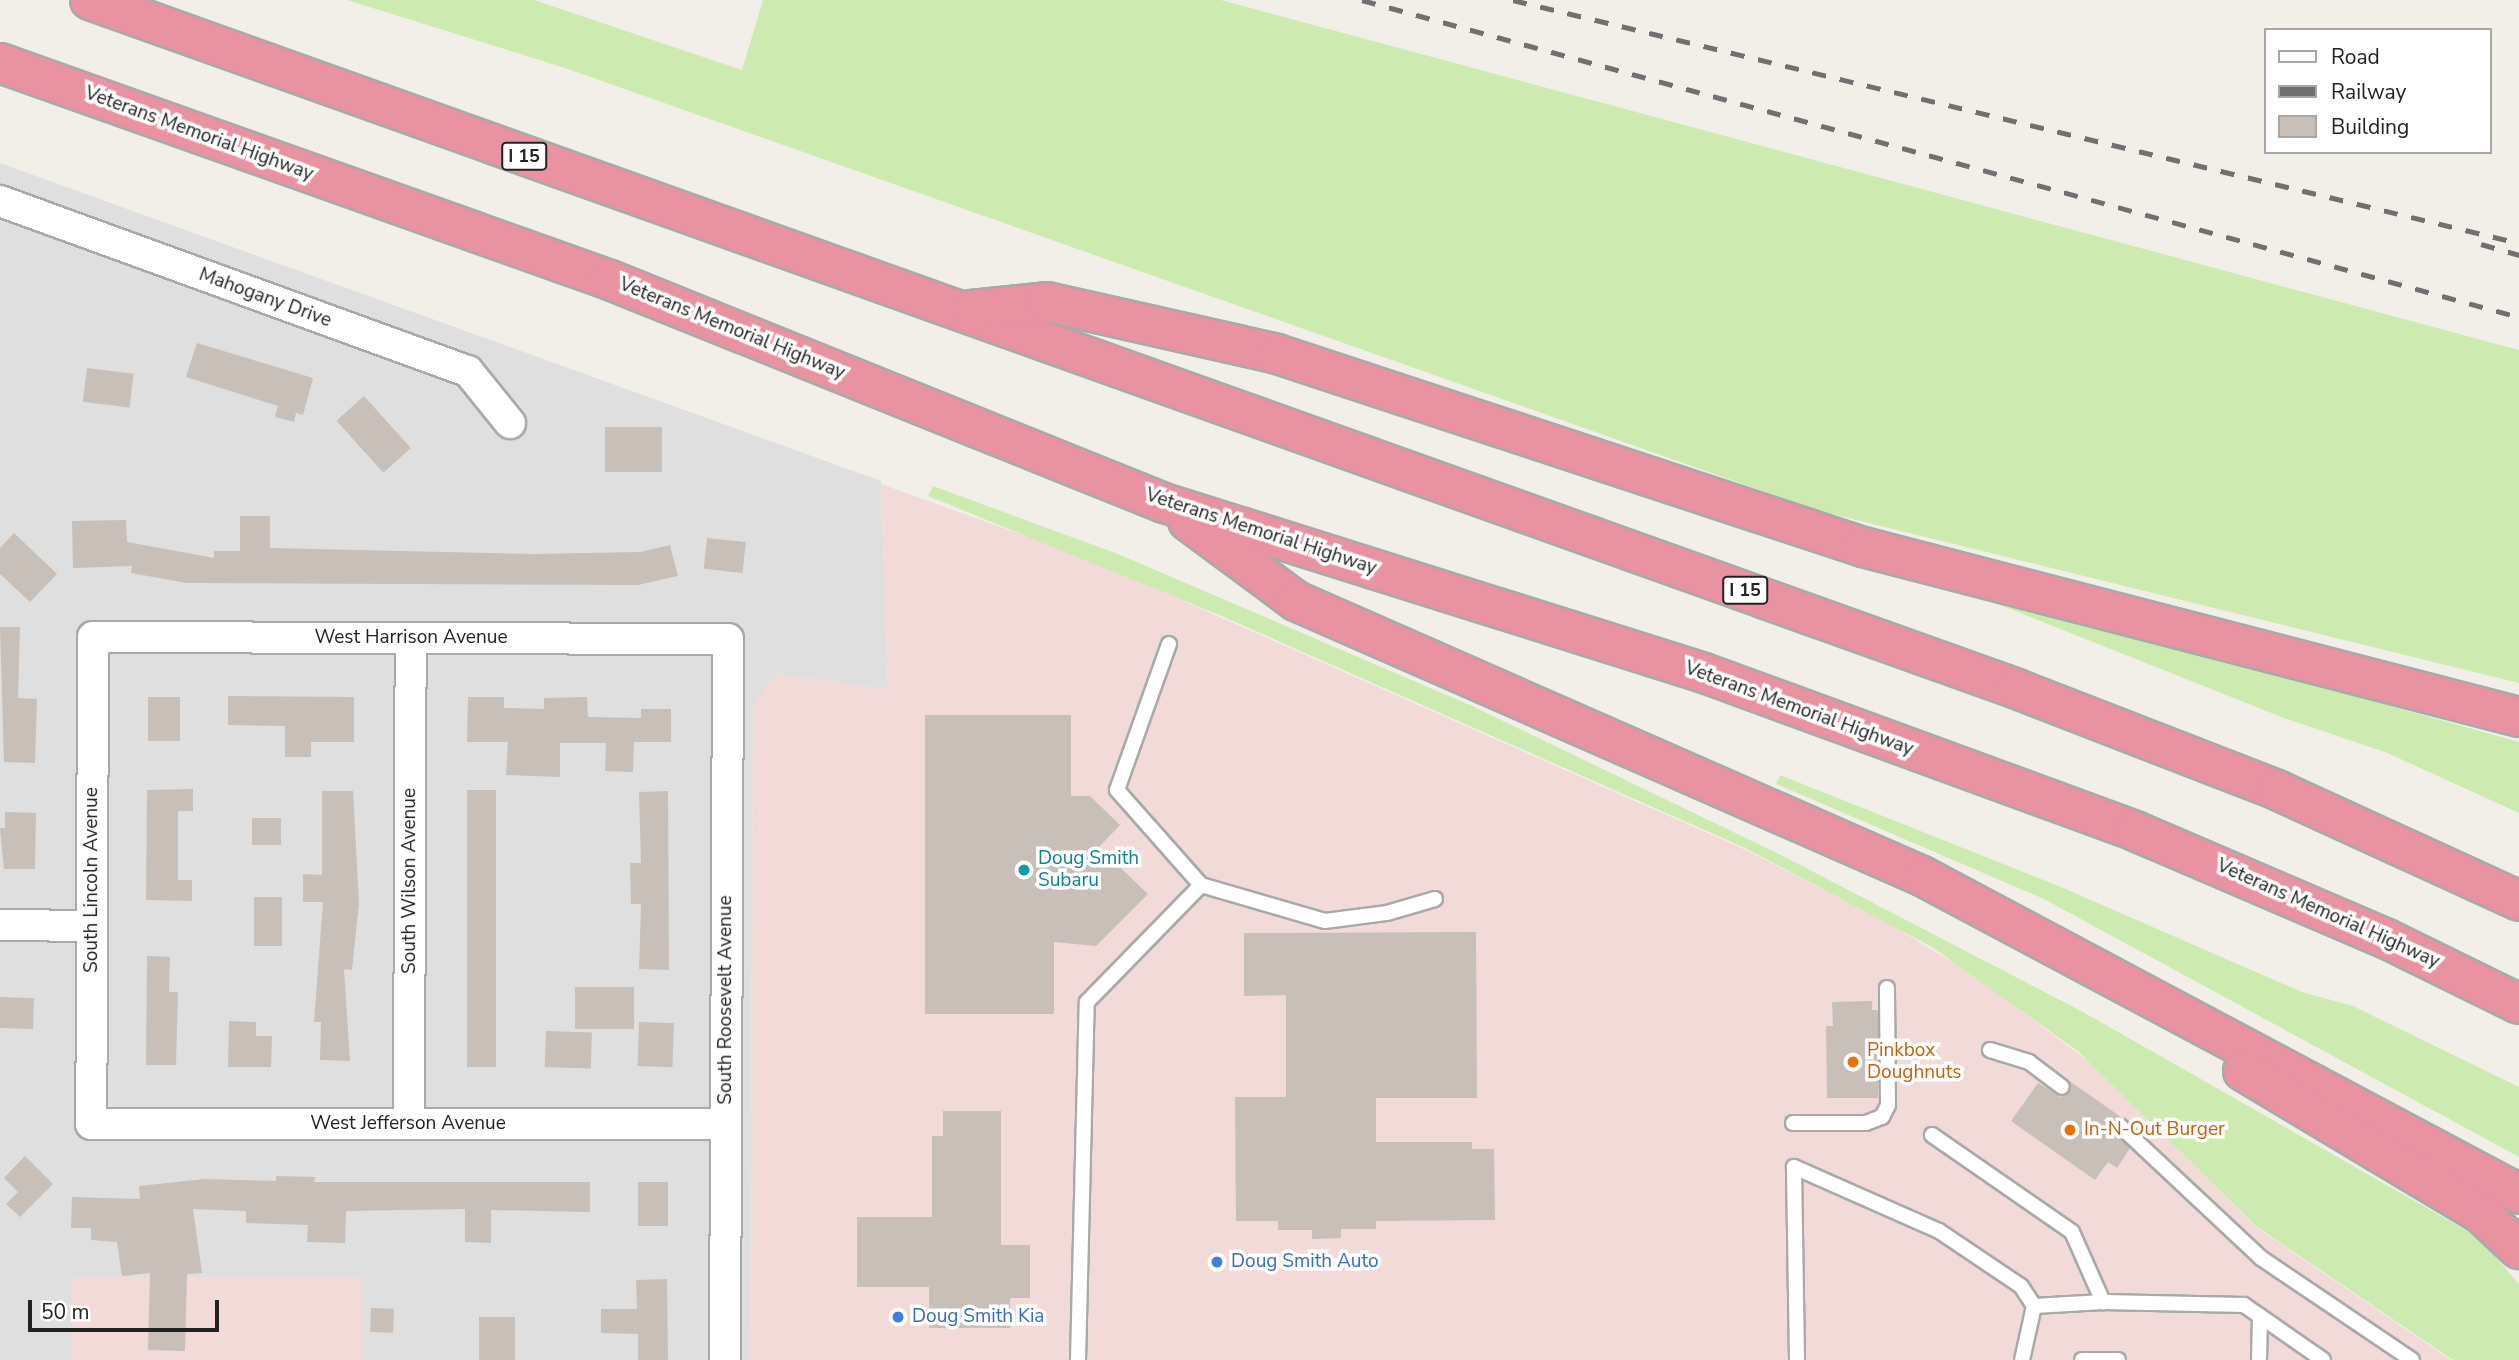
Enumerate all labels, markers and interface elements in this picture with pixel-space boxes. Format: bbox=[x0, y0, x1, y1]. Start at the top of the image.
legend bbox=[2264, 28, 2491, 154]
text: Road bbox=[2331, 43, 2380, 71]
text: Railway bbox=[2331, 78, 2406, 106]
street label: Veterans Memorial Highway bbox=[82, 82, 316, 186]
text: Building bbox=[2331, 113, 2409, 141]
road number: I 15 bbox=[500, 141, 548, 170]
street label: Mahogany Drive bbox=[196, 263, 334, 333]
street label: Veterans Memorial Highway bbox=[616, 273, 848, 385]
street label: Veterans Memorial Highway bbox=[1143, 484, 1379, 580]
road number: I 15 bbox=[1720, 576, 1770, 604]
street label: West Harrison Avenue bbox=[314, 627, 508, 649]
street label: Veterans Memorial Highway bbox=[1682, 657, 1916, 761]
street label: South Lincoln Avenue bbox=[81, 787, 103, 973]
street label: South Wilson Avenue bbox=[399, 788, 421, 974]
place label: Doug Smith Subaru bbox=[1038, 848, 1139, 892]
street label: Veterans Memorial Highway bbox=[2213, 854, 2443, 974]
marker: Doug Smith Subaru bbox=[1016, 862, 1032, 878]
street label: South Roosevelt Avenue bbox=[715, 895, 737, 1105]
place label: Pinkbox Doughnuts bbox=[1867, 1040, 1961, 1084]
marker: Pinkbox Doughnuts bbox=[1845, 1054, 1861, 1070]
street label: West Jefferson Avenue bbox=[310, 1113, 506, 1135]
place label: In-N-Out Burger bbox=[2084, 1119, 2225, 1141]
marker: In-N-Out Burger bbox=[2062, 1122, 2078, 1138]
place label: Doug Smith Auto bbox=[1231, 1251, 1379, 1273]
marker: Doug Smith Auto bbox=[1209, 1254, 1225, 1270]
scale bar bbox=[32, 1286, 222, 1330]
text: 50 m bbox=[41, 1298, 90, 1326]
place label: Doug Smith Kia bbox=[912, 1306, 1044, 1328]
marker: Doug Smith Kia bbox=[890, 1309, 906, 1325]

